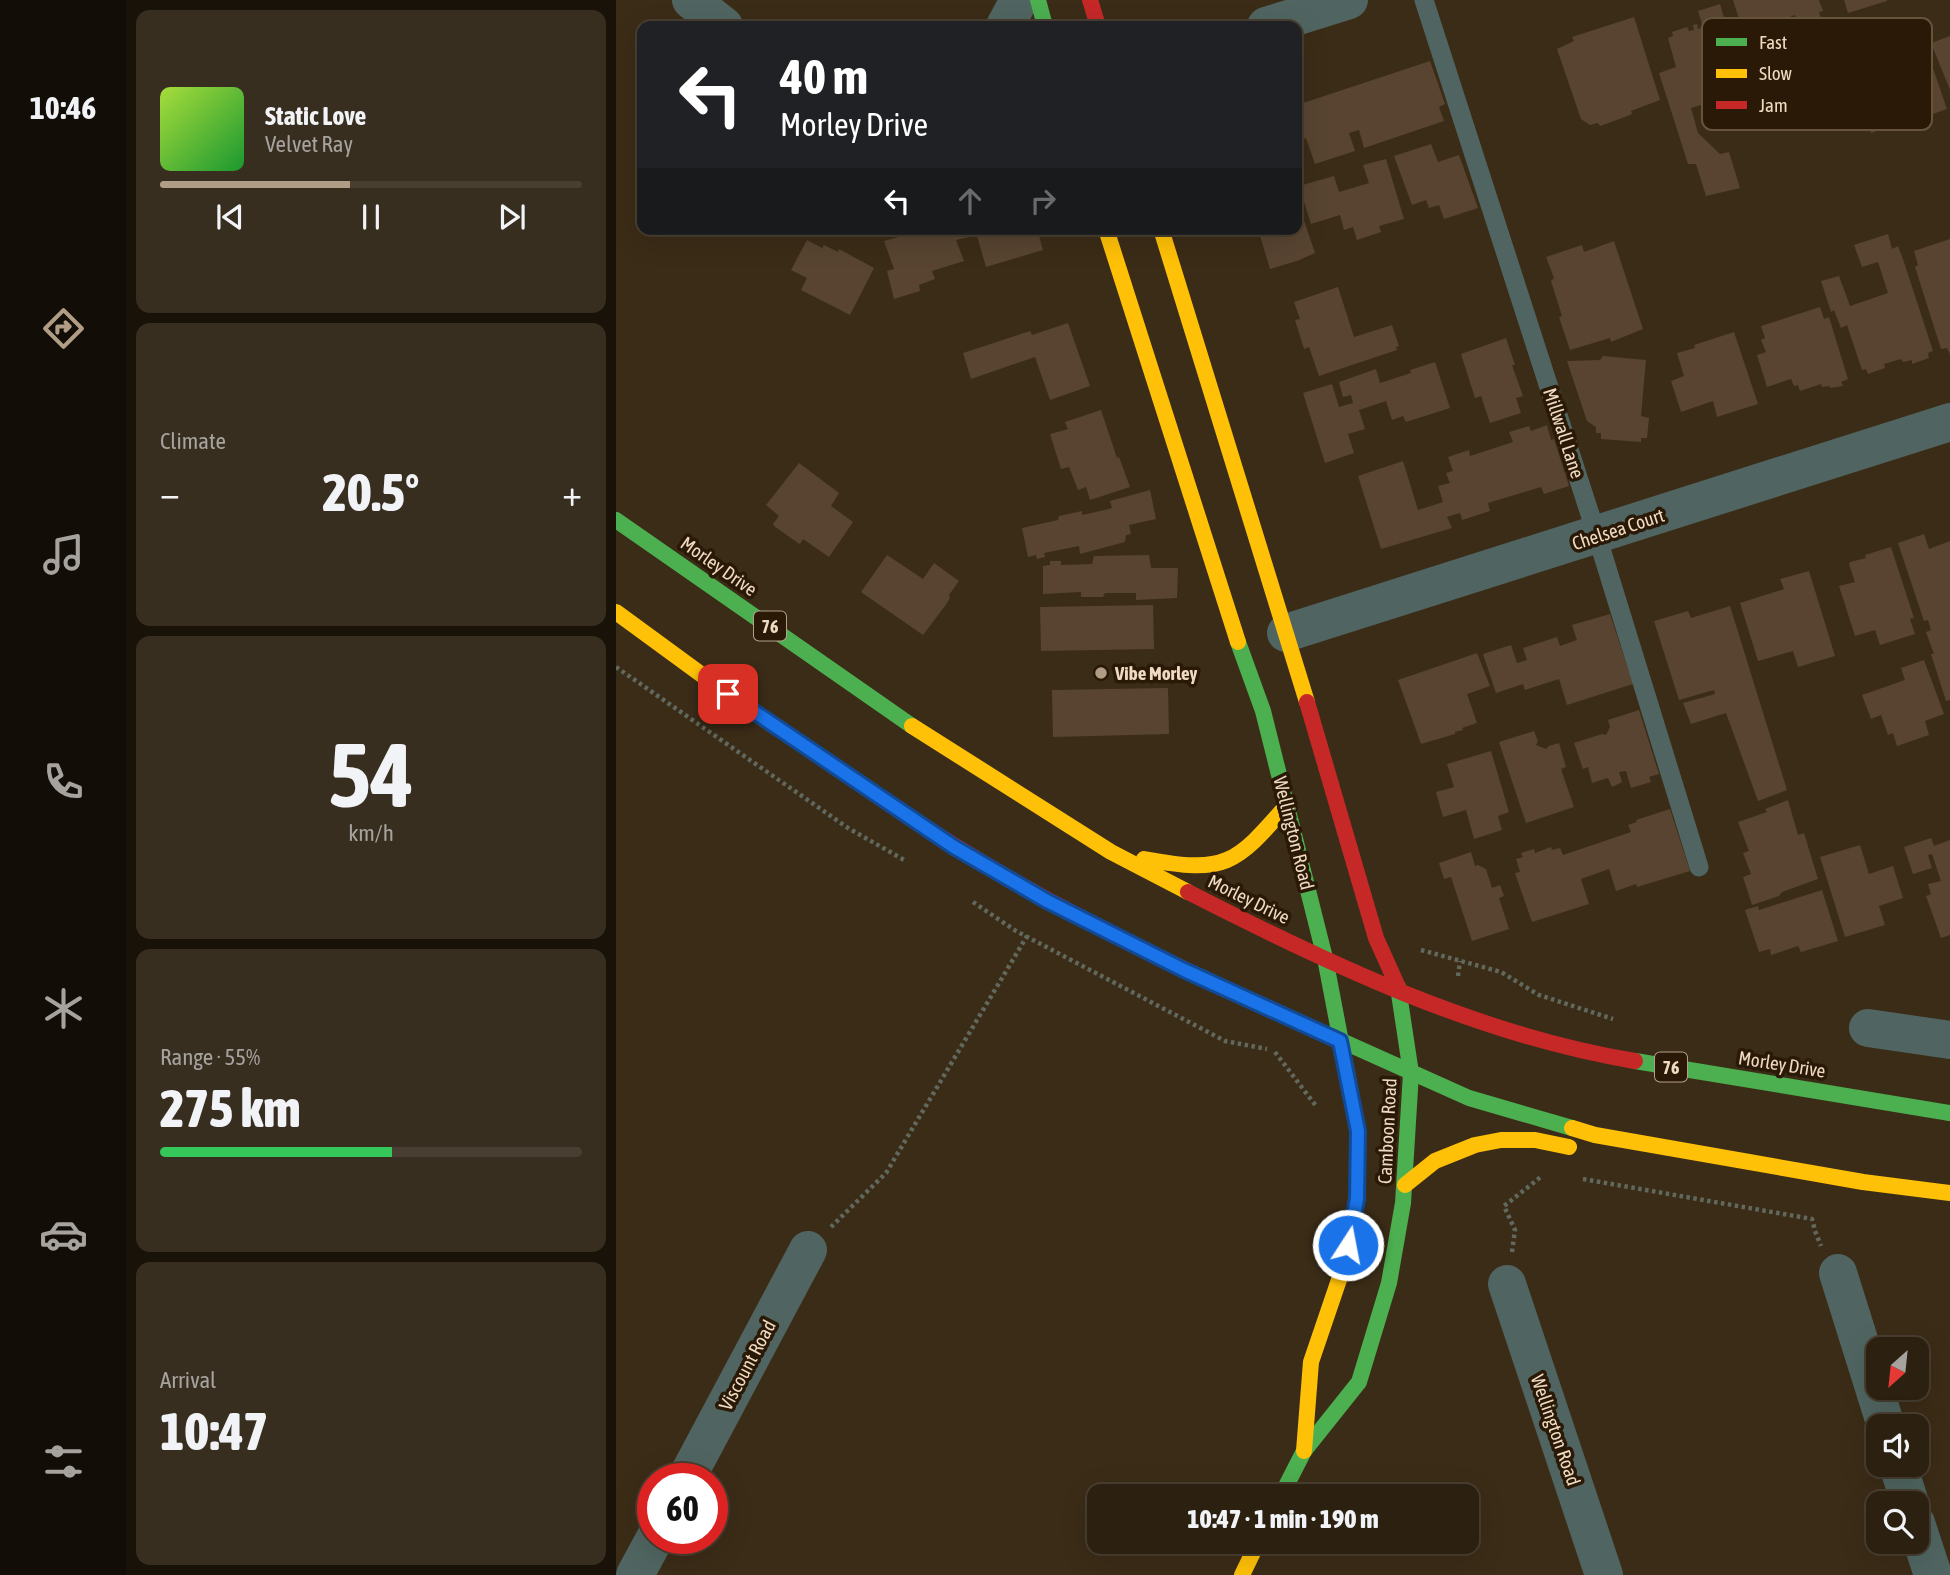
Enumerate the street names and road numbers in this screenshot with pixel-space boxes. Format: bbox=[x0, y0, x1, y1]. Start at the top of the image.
street label: Millwall Lane bbox=[1539, 385, 1589, 481]
street label: Chelsea Court bbox=[1569, 504, 1667, 554]
street label: Morley Drive bbox=[677, 532, 761, 600]
road number: 76 bbox=[754, 612, 786, 640]
street label: Wellington Road bbox=[1269, 774, 1319, 892]
street label: Morley Drive bbox=[1205, 870, 1293, 928]
street label: Morley Drive bbox=[1737, 1046, 1827, 1082]
road number: 76 bbox=[1655, 1052, 1687, 1082]
street label: Camboon Road bbox=[1373, 1077, 1401, 1185]
street label: Viscount Road bbox=[714, 1316, 780, 1414]
street label: Wellington Road bbox=[1527, 1372, 1585, 1488]

